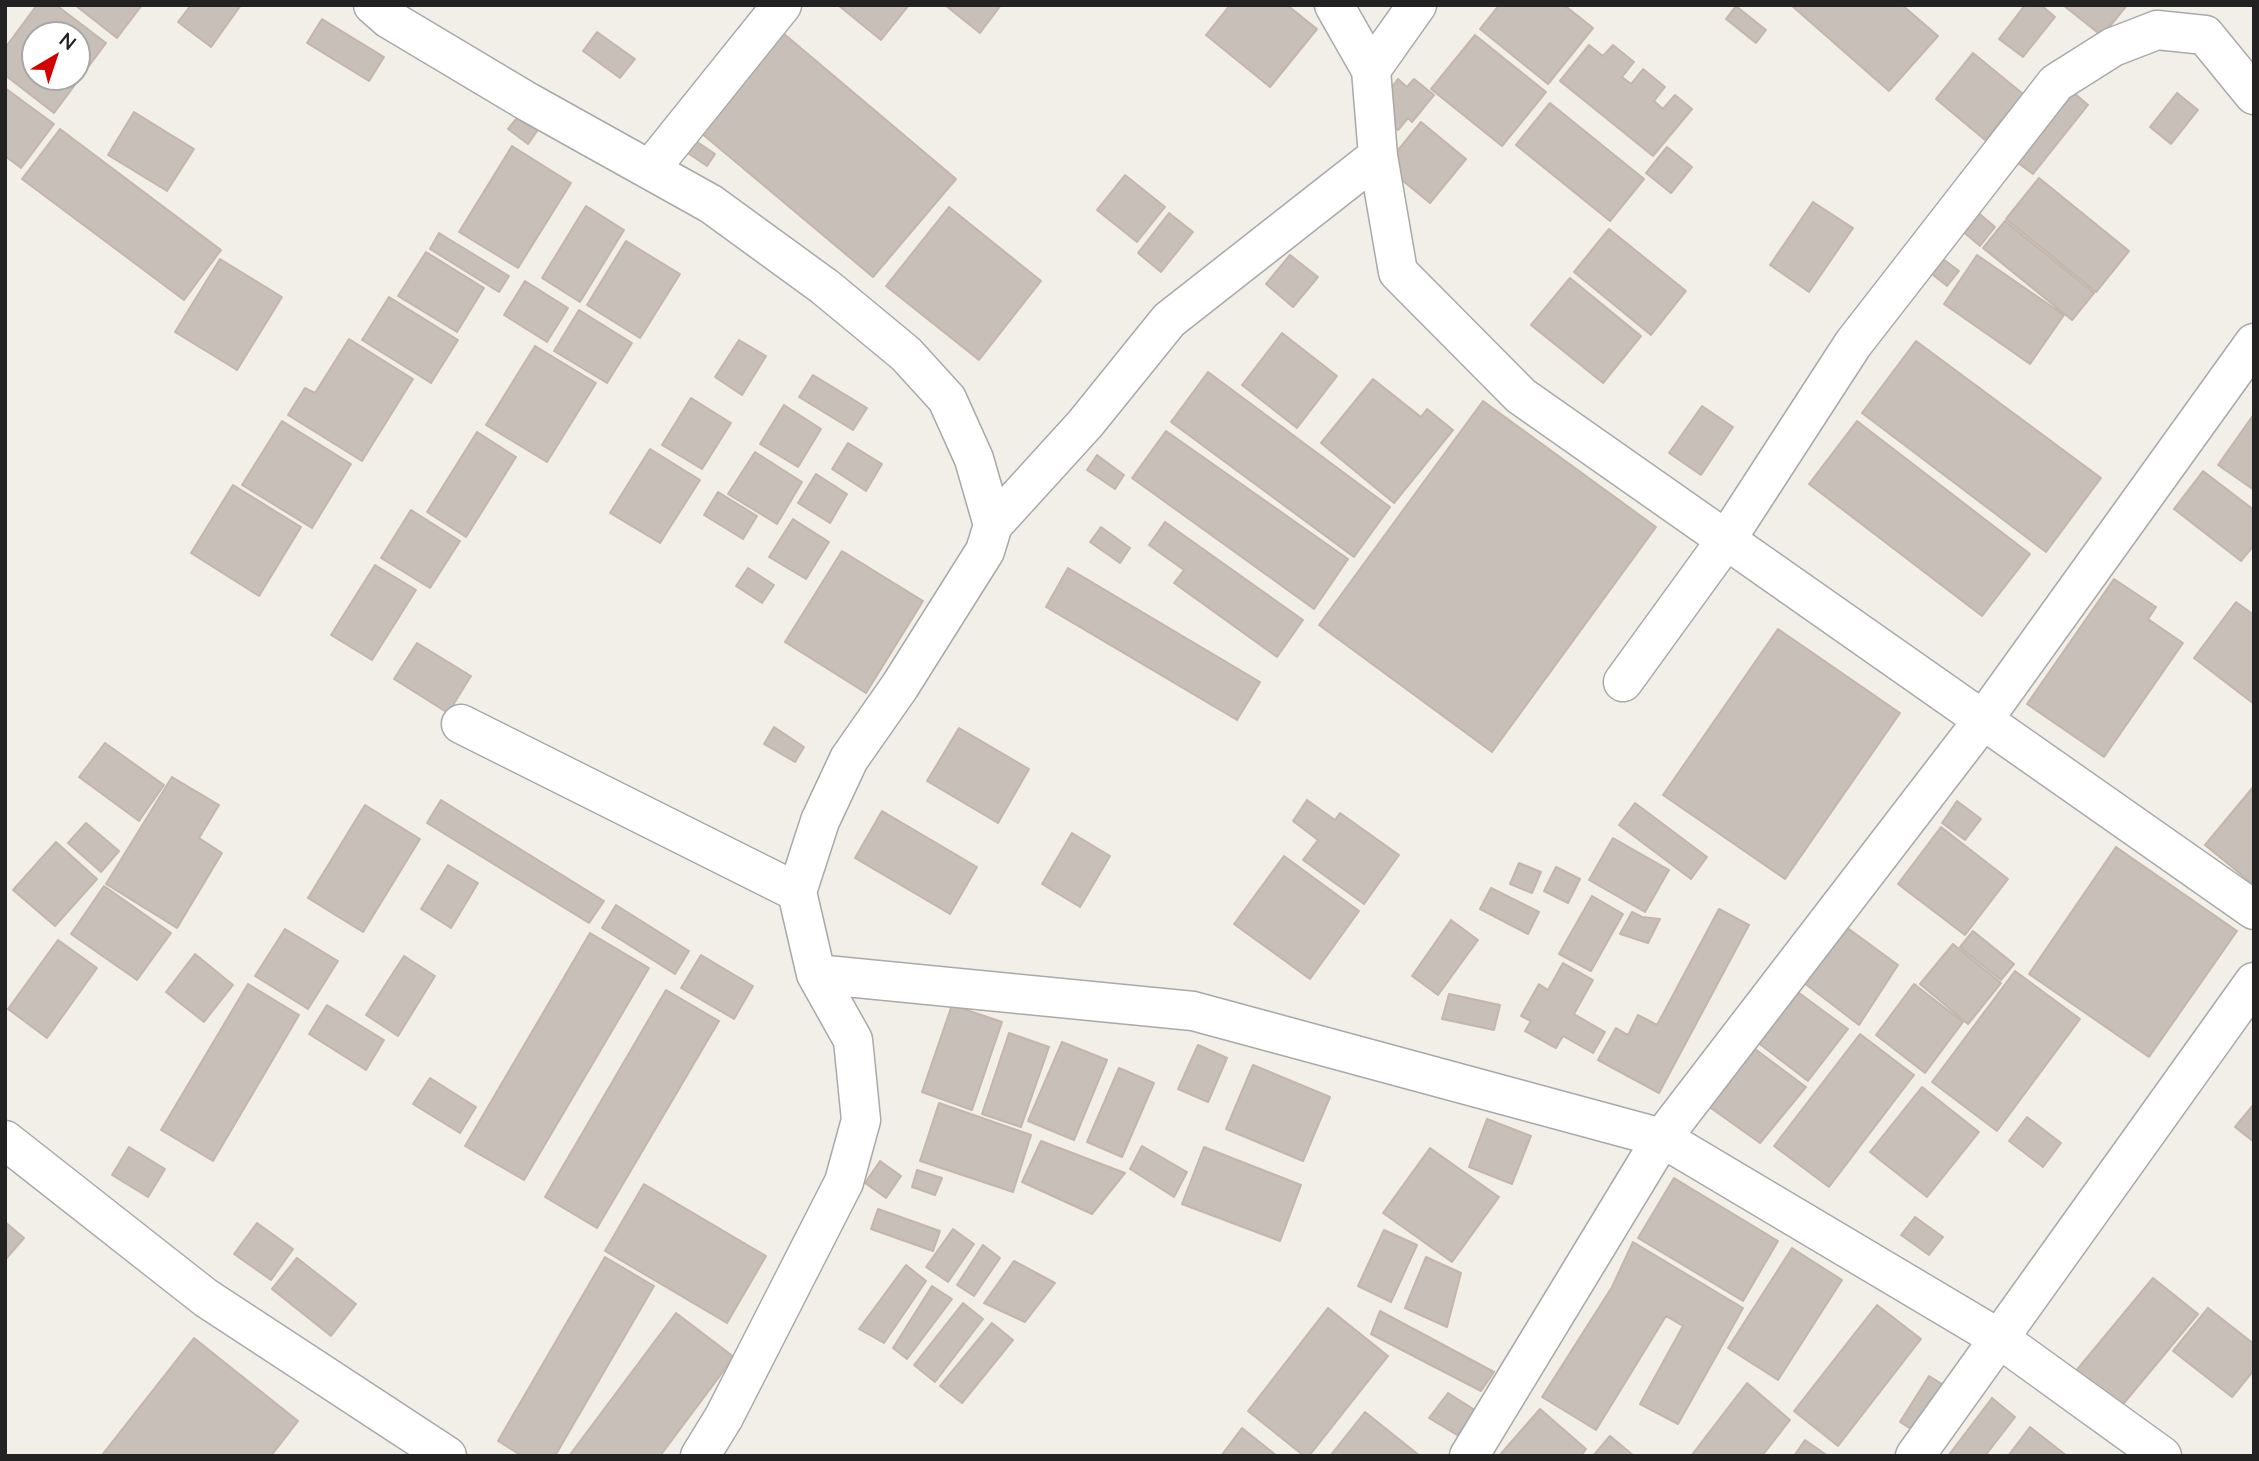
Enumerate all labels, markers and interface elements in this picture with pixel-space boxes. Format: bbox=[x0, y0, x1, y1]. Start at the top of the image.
north arrow bbox=[21, 21, 91, 91]
text: N bbox=[55, 27, 81, 54]

